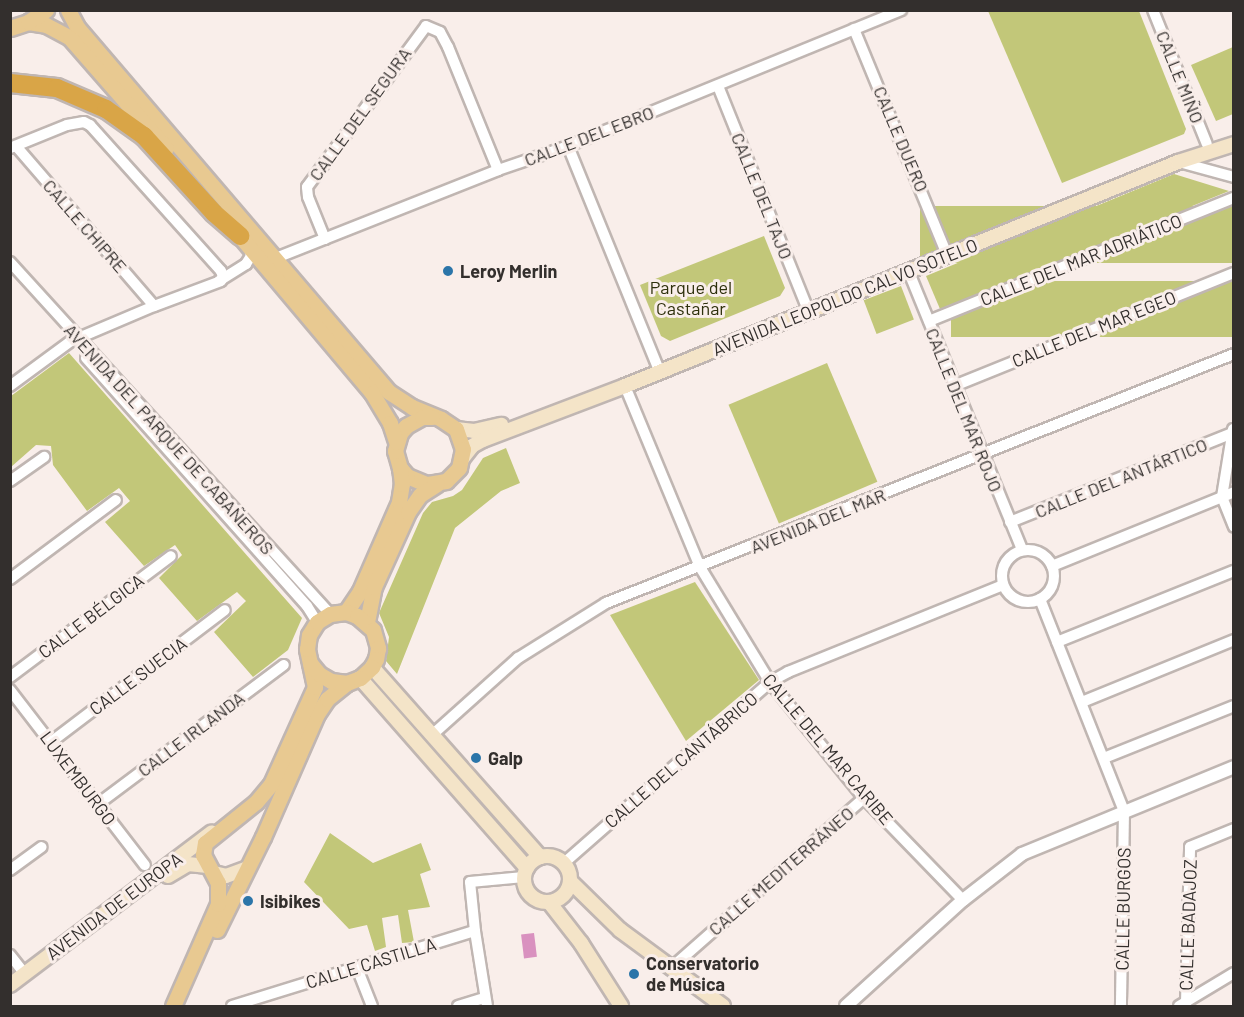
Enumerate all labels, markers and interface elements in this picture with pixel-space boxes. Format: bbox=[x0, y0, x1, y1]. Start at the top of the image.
street label: CALLE MIÑO bbox=[1152, 28, 1208, 126]
street label: CALLE DEL SEGURA bbox=[304, 43, 416, 185]
street label: CALLE DUERO bbox=[869, 83, 933, 195]
street label: CALLE DEL EBRO bbox=[521, 101, 657, 171]
street label: CALLE DEL TAJO bbox=[727, 130, 797, 262]
street label: CALLE CHIPRE bbox=[39, 175, 131, 277]
street label: CALLE DEL MAR ADRIÁTICO bbox=[977, 210, 1185, 310]
street label: AVENIDA LEOPOLDO CALVO SOTELO bbox=[709, 234, 981, 360]
place label: Leroy Merlin bbox=[460, 260, 557, 282]
marker: Leroy Merlin bbox=[441, 264, 455, 278]
park label: Parque del Castañar bbox=[650, 277, 732, 320]
street label: CALLE DEL MAR EGEO bbox=[1009, 286, 1179, 372]
street label: AVENIDA DEL PARQUE DE CABAÑEROS bbox=[60, 319, 278, 559]
street label: CALLE DEL MAR ROJO bbox=[921, 325, 1007, 495]
street label: CALLE DEL ANTÁRTICO bbox=[1032, 434, 1210, 522]
street label: AVENIDA DEL MAR bbox=[747, 484, 889, 558]
street label: CALLE BÉLGICA bbox=[34, 569, 148, 663]
street label: CALLE SUECIA bbox=[85, 632, 191, 720]
street label: CALLE DEL MAR CARIBE bbox=[758, 669, 898, 829]
street label: CALLE IRLANDA bbox=[133, 687, 249, 781]
street label: CALLE DEL CANTÁBRICO bbox=[600, 688, 762, 832]
street label: LUXEMBURGO bbox=[36, 727, 120, 829]
place label: Galp bbox=[488, 747, 523, 769]
marker: Galp bbox=[469, 751, 483, 765]
street label: CALLE MEDITERRÁNEO bbox=[704, 802, 858, 940]
street label: CALLE BURGOS bbox=[1111, 847, 1135, 971]
street label: AVENIDA DE EUROPA bbox=[42, 848, 186, 964]
street label: CALLE BADAJOZ bbox=[1175, 859, 1201, 991]
place label: Isibikes bbox=[260, 890, 321, 912]
marker: Isibikes bbox=[241, 894, 255, 908]
street label: CALLE CASTILLA bbox=[303, 933, 439, 993]
place label: Conservatorio de Música bbox=[646, 953, 759, 996]
marker: Conservatorio de Música bbox=[627, 967, 641, 981]

